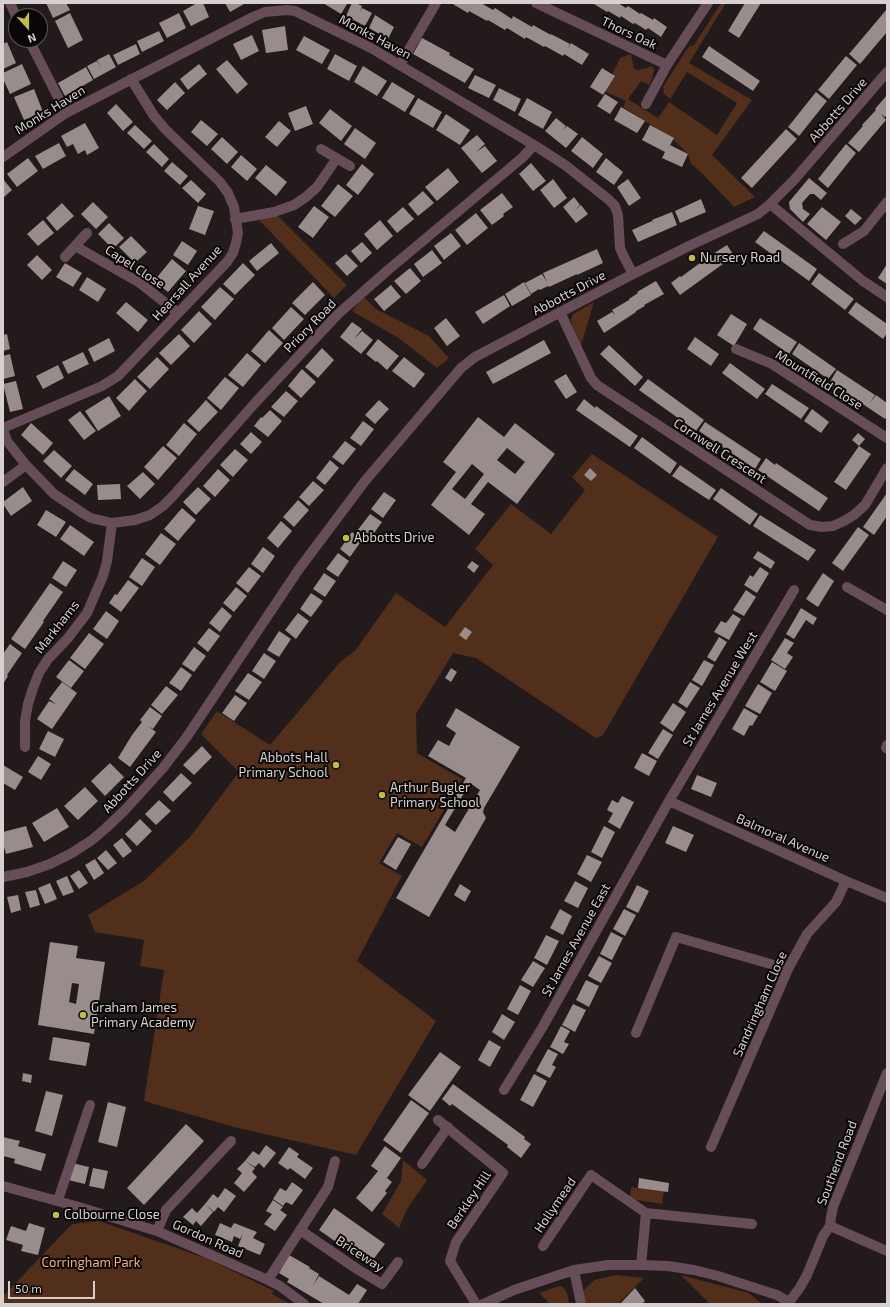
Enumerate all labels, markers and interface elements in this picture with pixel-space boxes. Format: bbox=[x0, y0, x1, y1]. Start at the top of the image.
north arrow bbox=[8, 8, 48, 48]
street label: Monks Haven bbox=[336, 11, 414, 63]
street label: Thors Oak bbox=[599, 13, 659, 53]
text: N bbox=[26, 31, 38, 46]
street label: Abbotts Drive bbox=[806, 74, 870, 146]
street label: Monks Haven bbox=[12, 82, 88, 138]
street label: Capel Close bbox=[102, 242, 168, 292]
street label: Hearsall Avenue bbox=[149, 242, 225, 324]
place label: Nursery Road bbox=[700, 250, 780, 266]
marker: Nursery Road bbox=[687, 253, 697, 263]
street label: Abbotts Drive bbox=[530, 267, 608, 319]
street label: Priory Road bbox=[281, 296, 339, 356]
street label: Mountfield Close bbox=[772, 347, 866, 413]
street label: Cornwell Crescent bbox=[671, 415, 769, 487]
place label: Abbotts Drive bbox=[354, 530, 435, 546]
marker: Abbotts Drive bbox=[341, 533, 351, 543]
street label: Markhams bbox=[31, 597, 83, 657]
street label: St James Avenue West bbox=[679, 629, 761, 749]
street label: Abbotts Drive bbox=[99, 746, 165, 816]
place label: Abbots Hall Primary School bbox=[239, 750, 328, 781]
marker: Abbots Hall Primary School bbox=[331, 760, 341, 770]
place label: Arthur Bugler Primary School bbox=[390, 780, 479, 811]
marker: Arthur Bugler Primary School bbox=[377, 790, 387, 800]
street label: Balmoral Avenue bbox=[734, 810, 832, 866]
street label: St James Avenue East bbox=[538, 881, 614, 999]
street label: Sandringham Close bbox=[730, 949, 790, 1059]
place label: Graham James Primary Academy bbox=[91, 1000, 195, 1031]
marker: Graham James Primary Academy bbox=[78, 1010, 88, 1020]
street label: Southend Road bbox=[814, 1118, 860, 1208]
street label: Berkley Hill bbox=[444, 1168, 494, 1232]
street label: Hollymead bbox=[531, 1174, 579, 1236]
place label: Colbourne Close bbox=[64, 1207, 160, 1223]
marker: Colbourne Close bbox=[51, 1210, 61, 1220]
street label: Gordon Road bbox=[170, 1216, 246, 1262]
street label: Briceway bbox=[333, 1233, 387, 1275]
park label: Corringham Park bbox=[42, 1255, 140, 1271]
scale bar bbox=[10, 1273, 97, 1299]
text: 50 m bbox=[15, 1281, 42, 1295]

